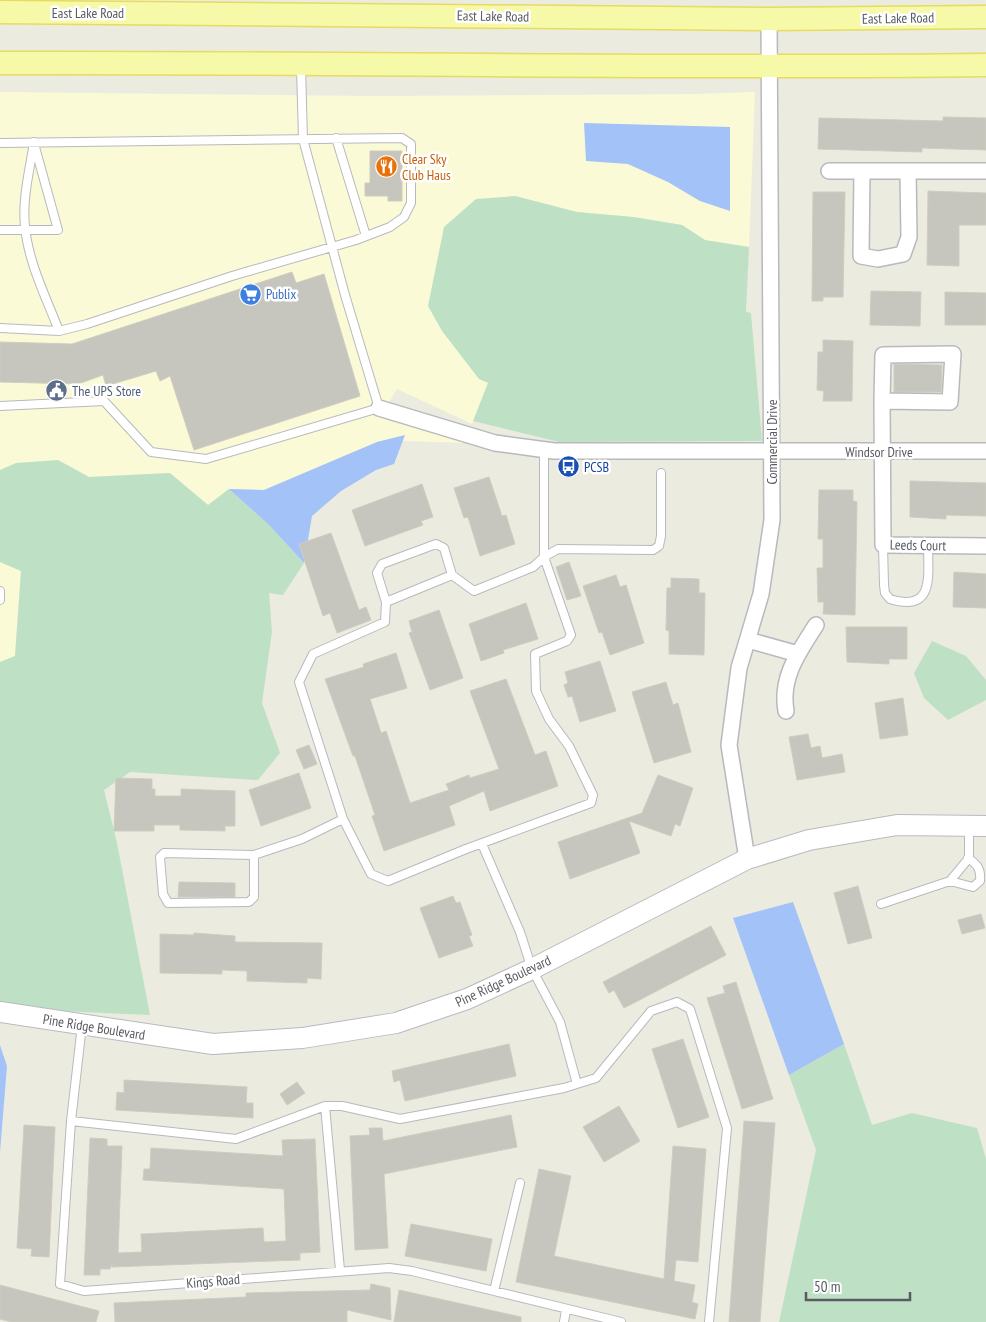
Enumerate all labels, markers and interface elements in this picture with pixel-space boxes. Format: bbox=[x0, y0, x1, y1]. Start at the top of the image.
street label: East Lake Road bbox=[52, 4, 124, 22]
street label: East Lake Road bbox=[457, 6, 529, 26]
street label: East Lake Road bbox=[862, 8, 934, 28]
place label: Clear Sky Club Haus bbox=[402, 150, 451, 184]
restaurant icon: Clear Sky Club Haus bbox=[374, 155, 398, 179]
supermarket icon: Publix bbox=[238, 282, 262, 306]
place label: Publix bbox=[266, 285, 296, 303]
public building icon: The UPS Store bbox=[44, 379, 68, 403]
place label: The UPS Store bbox=[72, 382, 141, 400]
street label: Commercial Drive bbox=[763, 399, 781, 485]
street label: Windsor Drive bbox=[845, 443, 913, 461]
bus stop icon: PCSB bbox=[556, 455, 580, 479]
place label: PCSB bbox=[584, 458, 609, 476]
street label: Leeds Court bbox=[890, 536, 947, 554]
street label: Pine Ridge Boulevard bbox=[452, 951, 554, 1011]
street label: Pine Ridge Boulevard bbox=[42, 1010, 146, 1044]
street label: Kings Road bbox=[185, 1270, 241, 1292]
scale bar bbox=[806, 1270, 910, 1302]
text: 50 m bbox=[814, 1277, 840, 1296]

